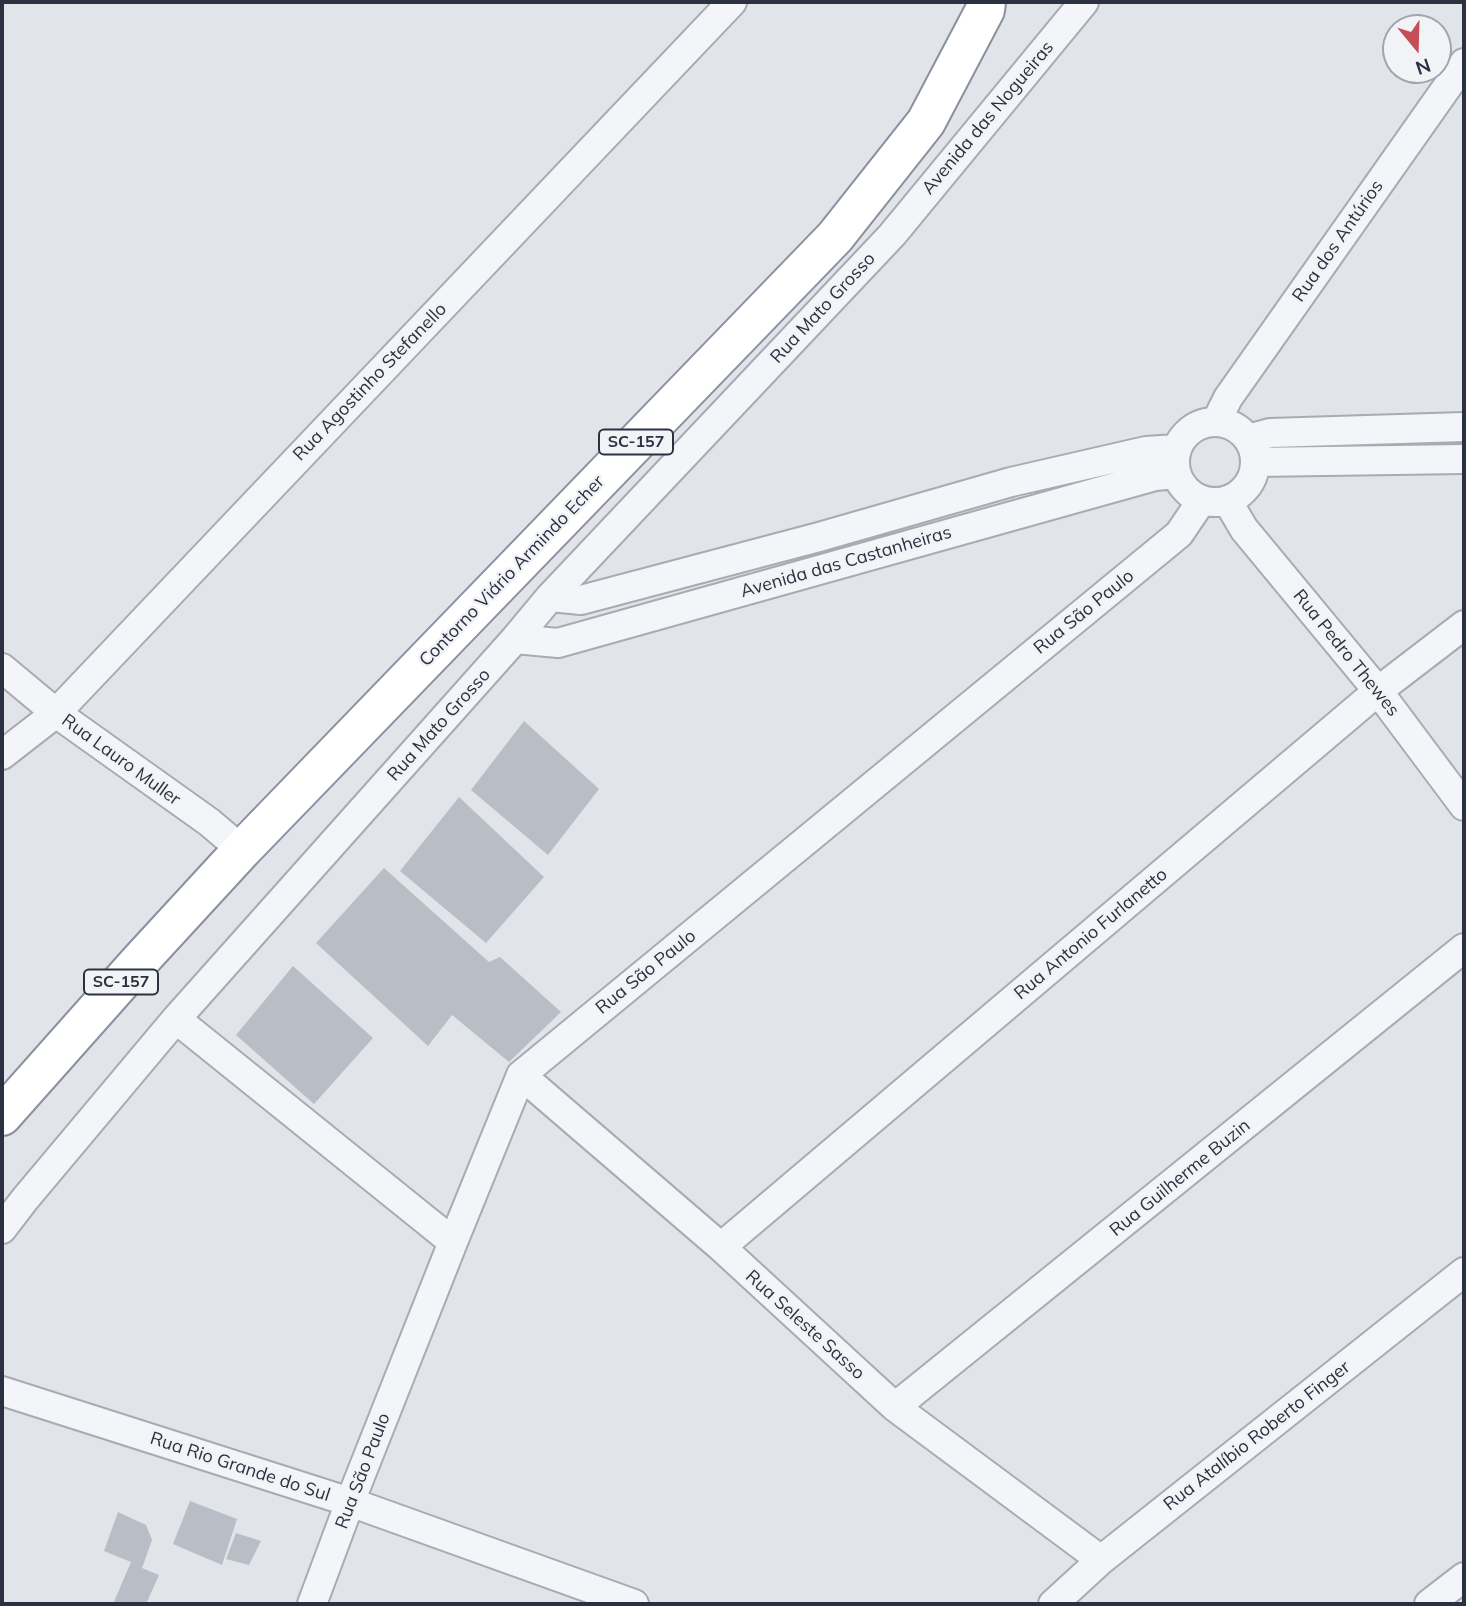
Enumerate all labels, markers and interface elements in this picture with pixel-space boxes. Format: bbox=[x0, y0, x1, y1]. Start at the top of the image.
north arrow bbox=[1382, 14, 1452, 84]
street label: Avenida das Nogueiras bbox=[918, 37, 1058, 199]
text: N bbox=[1412, 53, 1434, 81]
street label: Rua dos Antúrios bbox=[1288, 176, 1388, 306]
street label: Rua Mato Grosso bbox=[766, 248, 880, 368]
street label: Rua Agostinho Stefanello bbox=[289, 299, 451, 465]
road number: SC-157 bbox=[599, 430, 673, 454]
street label: Contorno Viário Armindo Echer bbox=[415, 471, 609, 671]
street label: Avenida das Castanheiras bbox=[738, 522, 954, 602]
street label: Rua São Paulo bbox=[1030, 565, 1138, 659]
street label: Rua Pedro Thewes bbox=[1288, 585, 1404, 721]
street label: Rua Mato Grosso bbox=[383, 664, 495, 786]
street label: Rua Lauro Muller bbox=[57, 710, 185, 810]
street label: Rua Antonio Furlanetto bbox=[1010, 864, 1172, 1004]
street label: Rua São Paulo bbox=[592, 925, 700, 1019]
road number: SC-157 bbox=[84, 970, 158, 994]
street label: Rua Guilherme Buzin bbox=[1105, 1115, 1255, 1241]
street label: Rua Seleste Sasso bbox=[741, 1266, 869, 1384]
street label: Rua Atalíbio Roberto Finger bbox=[1159, 1356, 1355, 1516]
street label: Rua São Paulo bbox=[331, 1410, 395, 1532]
street label: Rua Rio Grande do Sul bbox=[147, 1428, 333, 1506]

